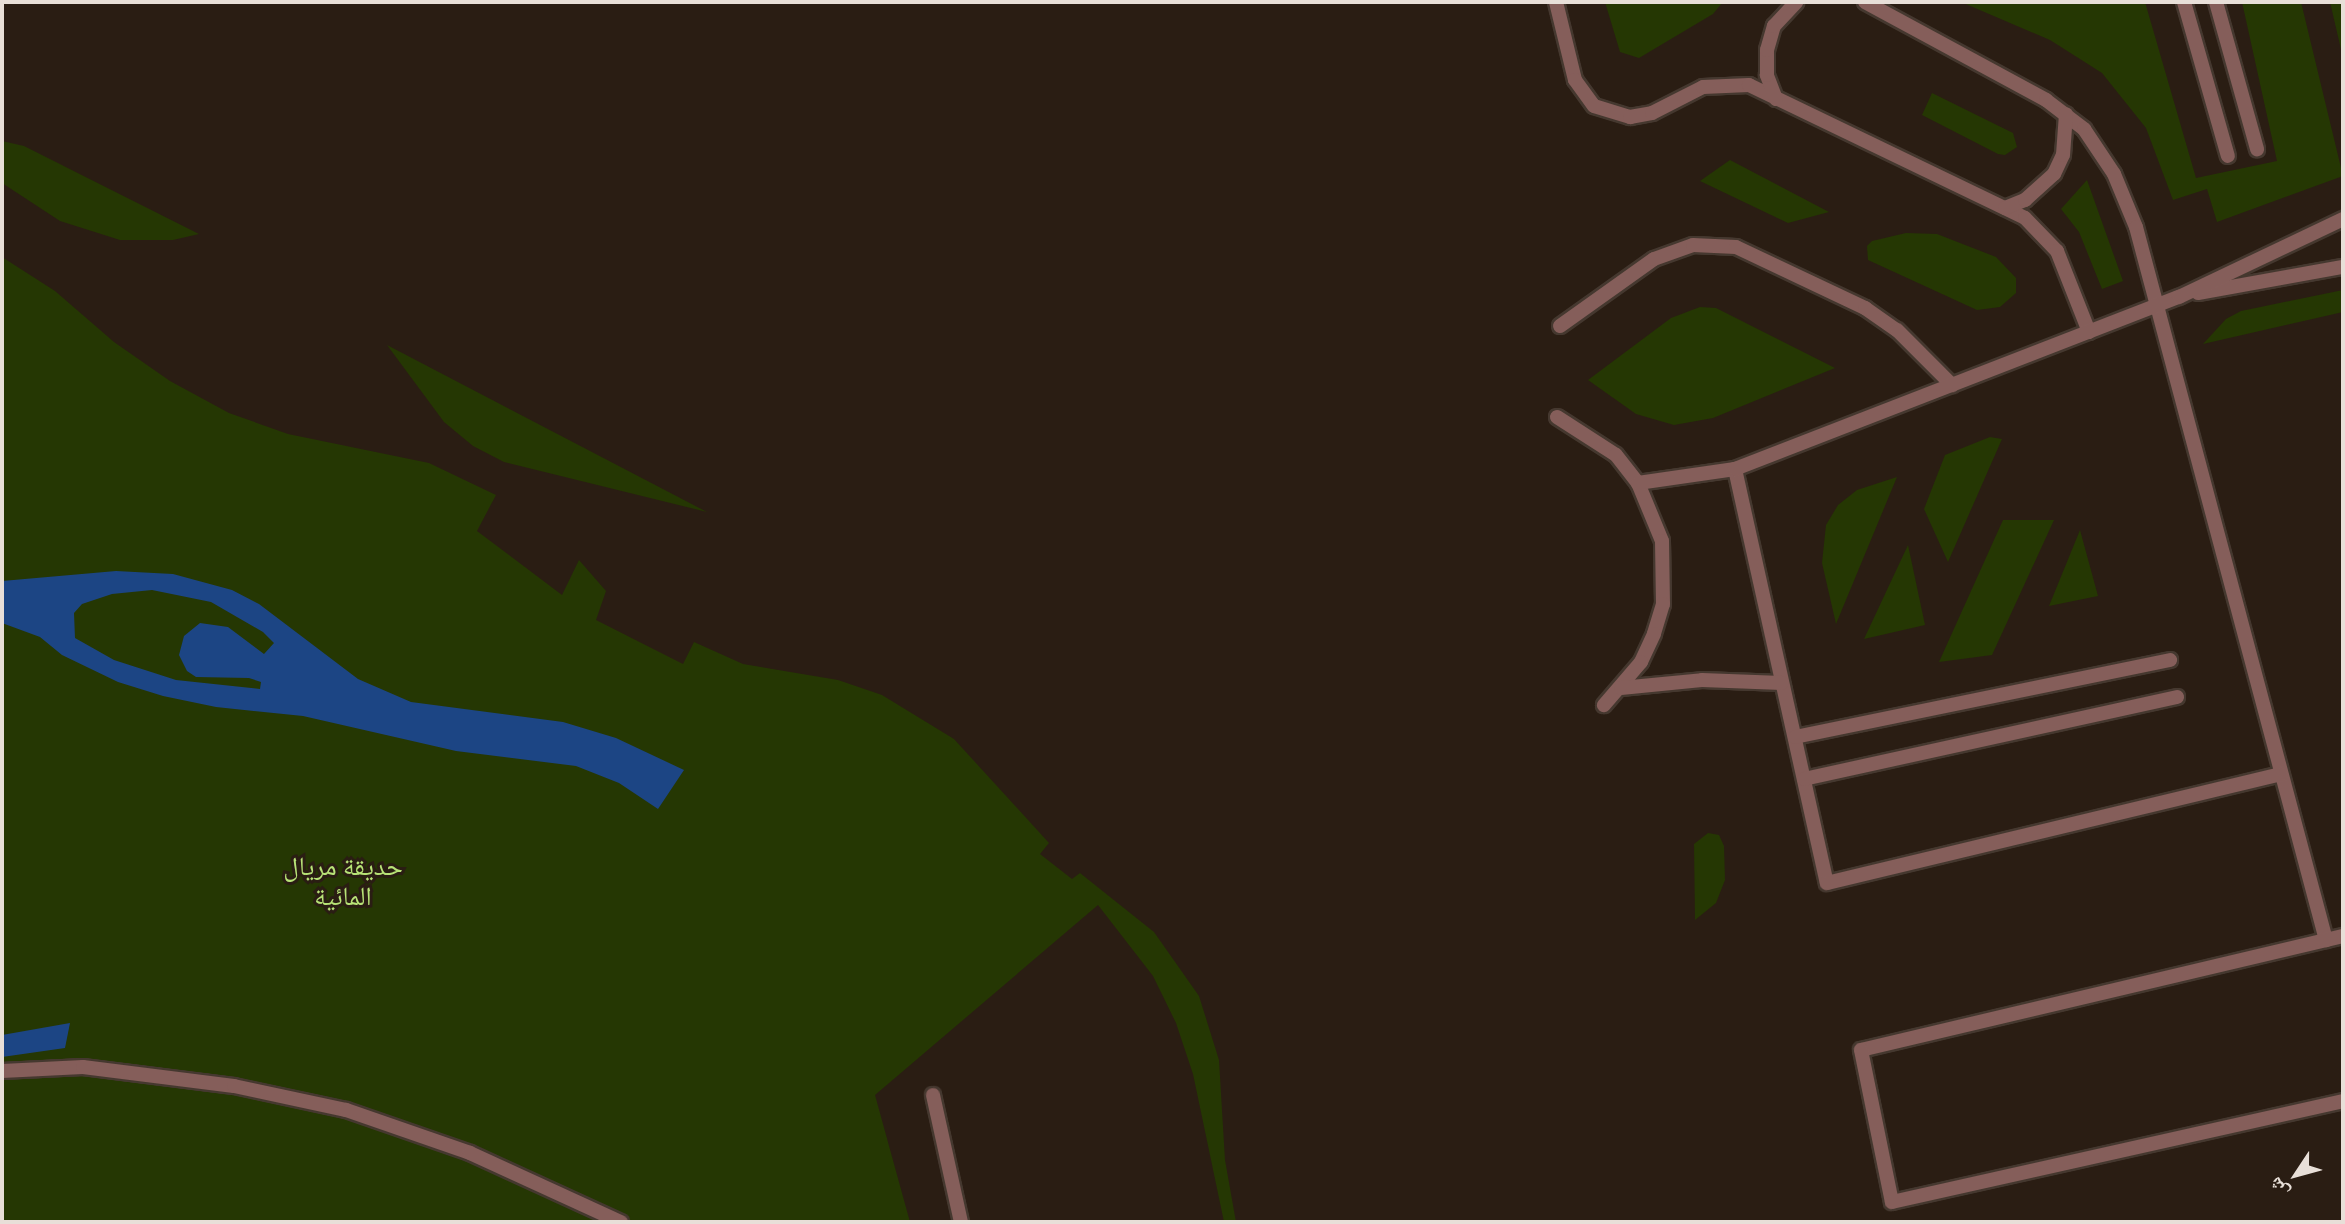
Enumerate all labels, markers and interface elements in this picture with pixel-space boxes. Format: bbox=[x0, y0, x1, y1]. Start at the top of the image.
park label: حديقة مريال المائية bbox=[283, 851, 403, 912]
north arrow bbox=[2261, 1140, 2331, 1210]
text: ش bbox=[2263, 1173, 2294, 1203]

